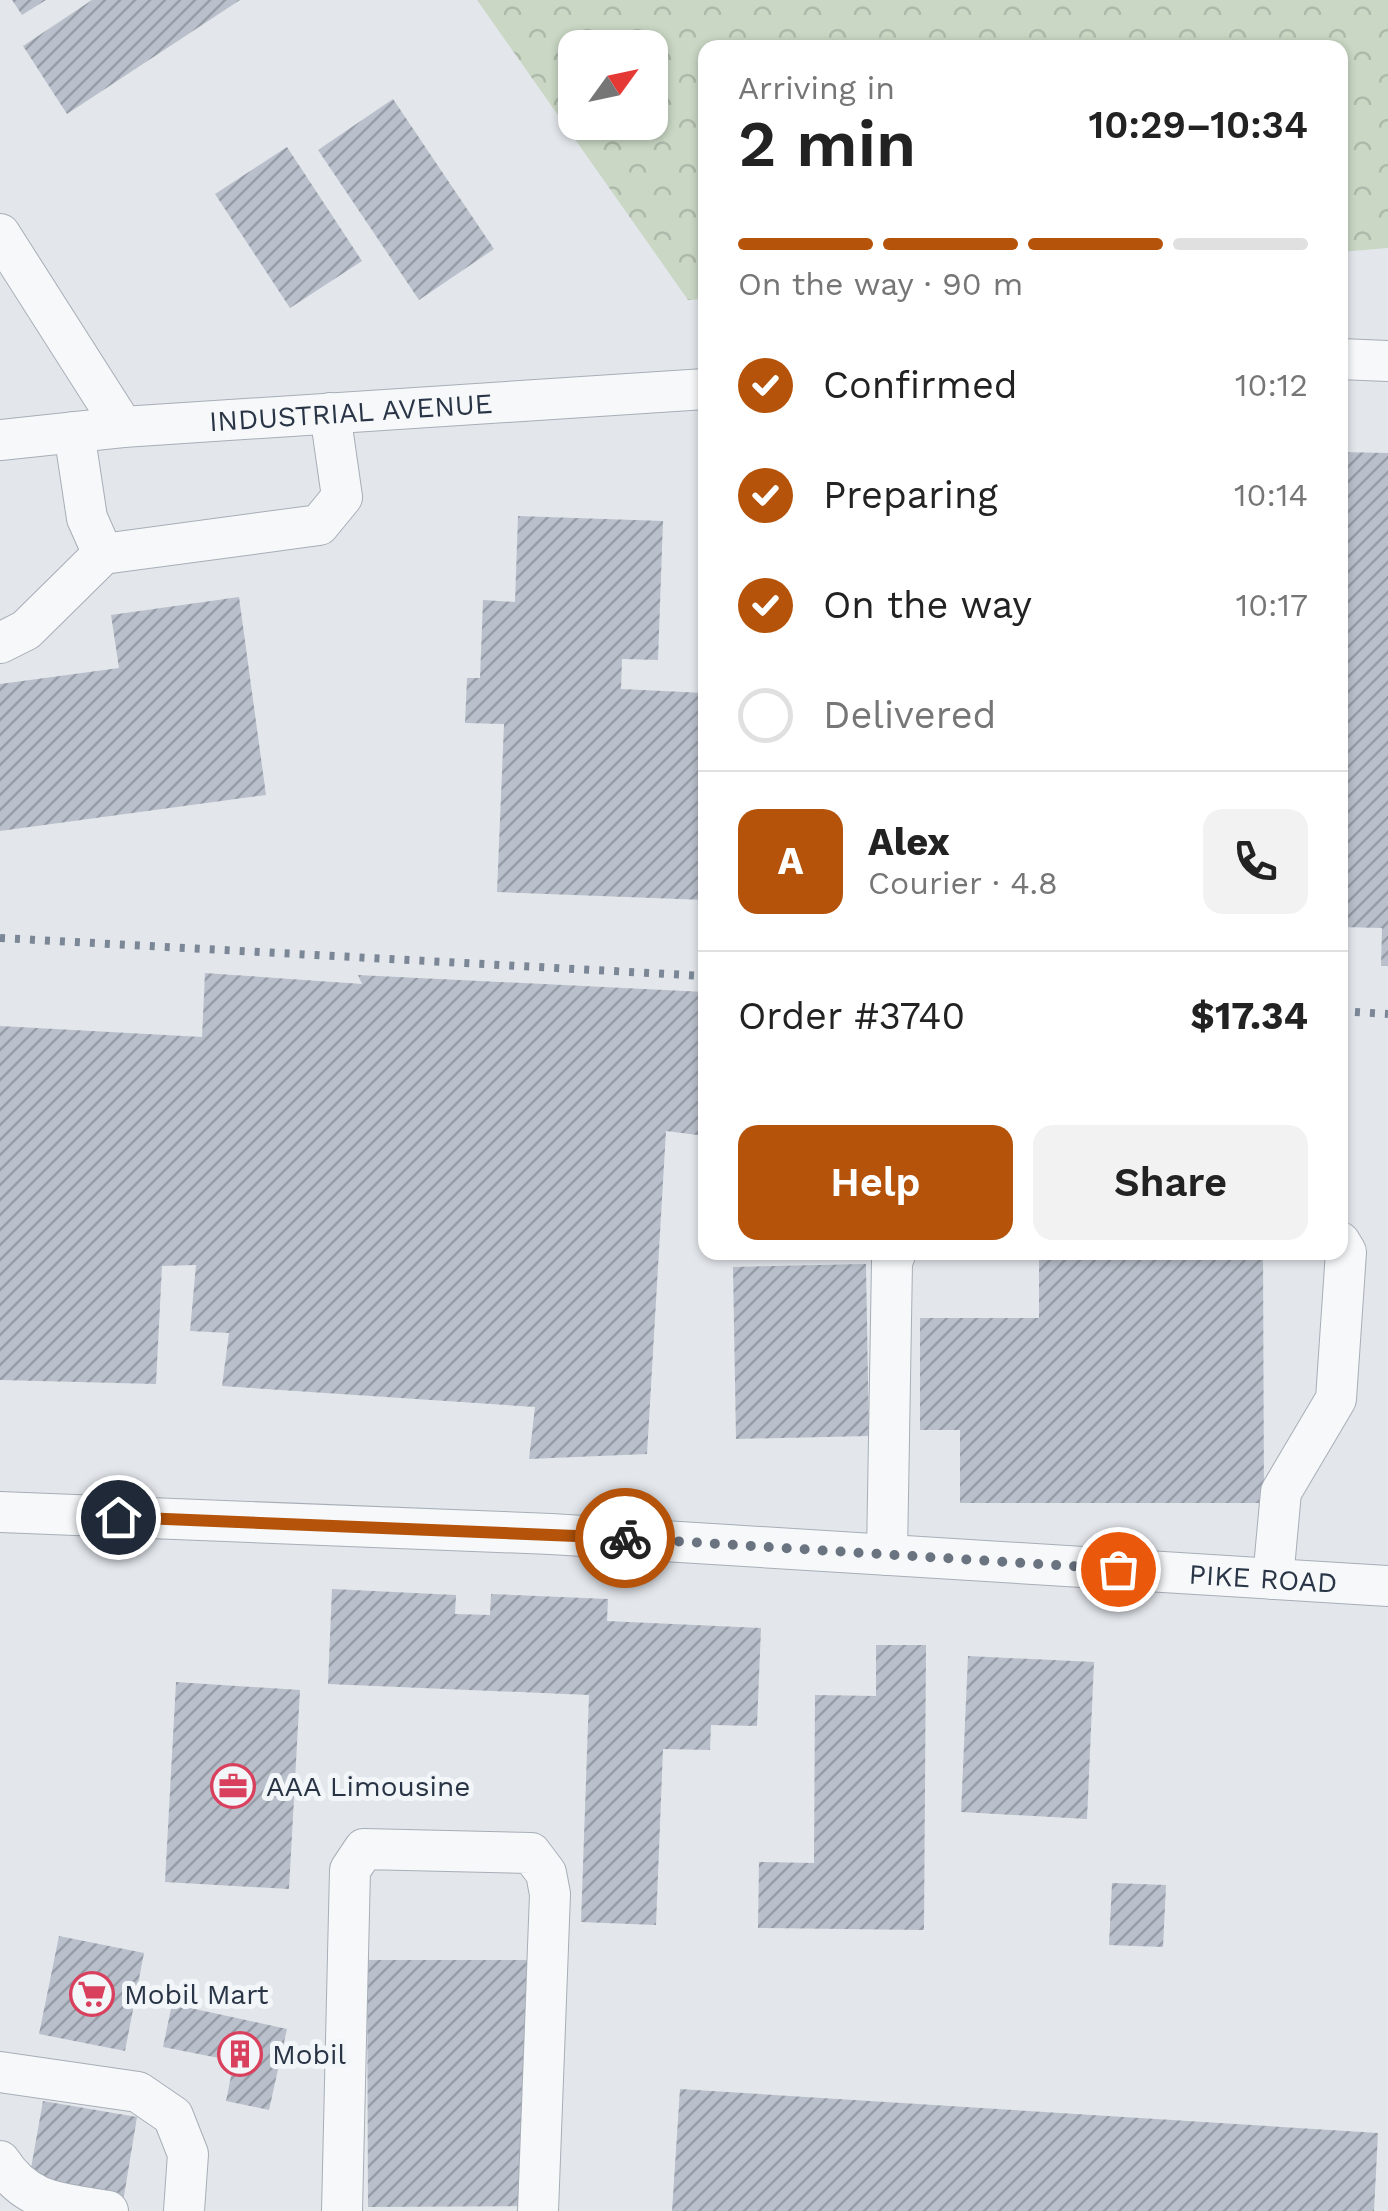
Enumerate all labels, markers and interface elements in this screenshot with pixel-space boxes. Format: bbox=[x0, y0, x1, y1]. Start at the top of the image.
north arrow bbox=[558, 30, 668, 140]
map controls bbox=[558, 30, 668, 140]
text: Arriving in bbox=[738, 69, 895, 107]
text: 10:29–10:34 bbox=[1089, 103, 1308, 147]
text: 2 min bbox=[738, 106, 916, 182]
text: On the way · 90 m bbox=[738, 265, 1023, 303]
icon: check bbox=[738, 358, 793, 413]
text: Confirmed bbox=[823, 363, 1018, 407]
text: 10:12 bbox=[1235, 366, 1308, 404]
street label: INDUSTRIAL AVENUE bbox=[208, 386, 494, 438]
icon: check bbox=[738, 468, 793, 523]
text: Preparing bbox=[823, 473, 998, 517]
text: 10:14 bbox=[1234, 476, 1308, 514]
icon: check bbox=[738, 578, 793, 633]
text: On the way bbox=[823, 583, 1032, 627]
text: 10:17 bbox=[1236, 586, 1308, 624]
text: Delivered bbox=[823, 693, 996, 737]
button: phone bbox=[1203, 809, 1308, 914]
text: Alex bbox=[868, 820, 950, 864]
text: A bbox=[778, 839, 803, 883]
text: Courier · 4.8 bbox=[868, 864, 1058, 902]
text: Order #3740 bbox=[738, 994, 965, 1038]
text: $17.34 bbox=[1191, 994, 1308, 1038]
button: Help bbox=[738, 1125, 1013, 1240]
button: Share bbox=[1033, 1125, 1308, 1240]
pin bbox=[76, 1475, 161, 1560]
courier bbox=[575, 1488, 675, 1588]
icon: home bbox=[91, 1490, 146, 1545]
icon: bike bbox=[598, 1511, 653, 1566]
pin bbox=[1076, 1527, 1161, 1612]
icon: bag bbox=[1091, 1542, 1146, 1597]
street label: PIKE ROAD bbox=[1188, 1557, 1338, 1599]
office icon: AAA Limousine bbox=[210, 1763, 256, 1809]
place label: AAA Limousine bbox=[266, 1770, 471, 1803]
supermarket icon: Mobil Mart bbox=[69, 1971, 115, 2017]
place label: Mobil Mart bbox=[124, 1978, 269, 2011]
building icon: Mobil bbox=[217, 2031, 263, 2077]
place label: Mobil bbox=[272, 2038, 346, 2071]

